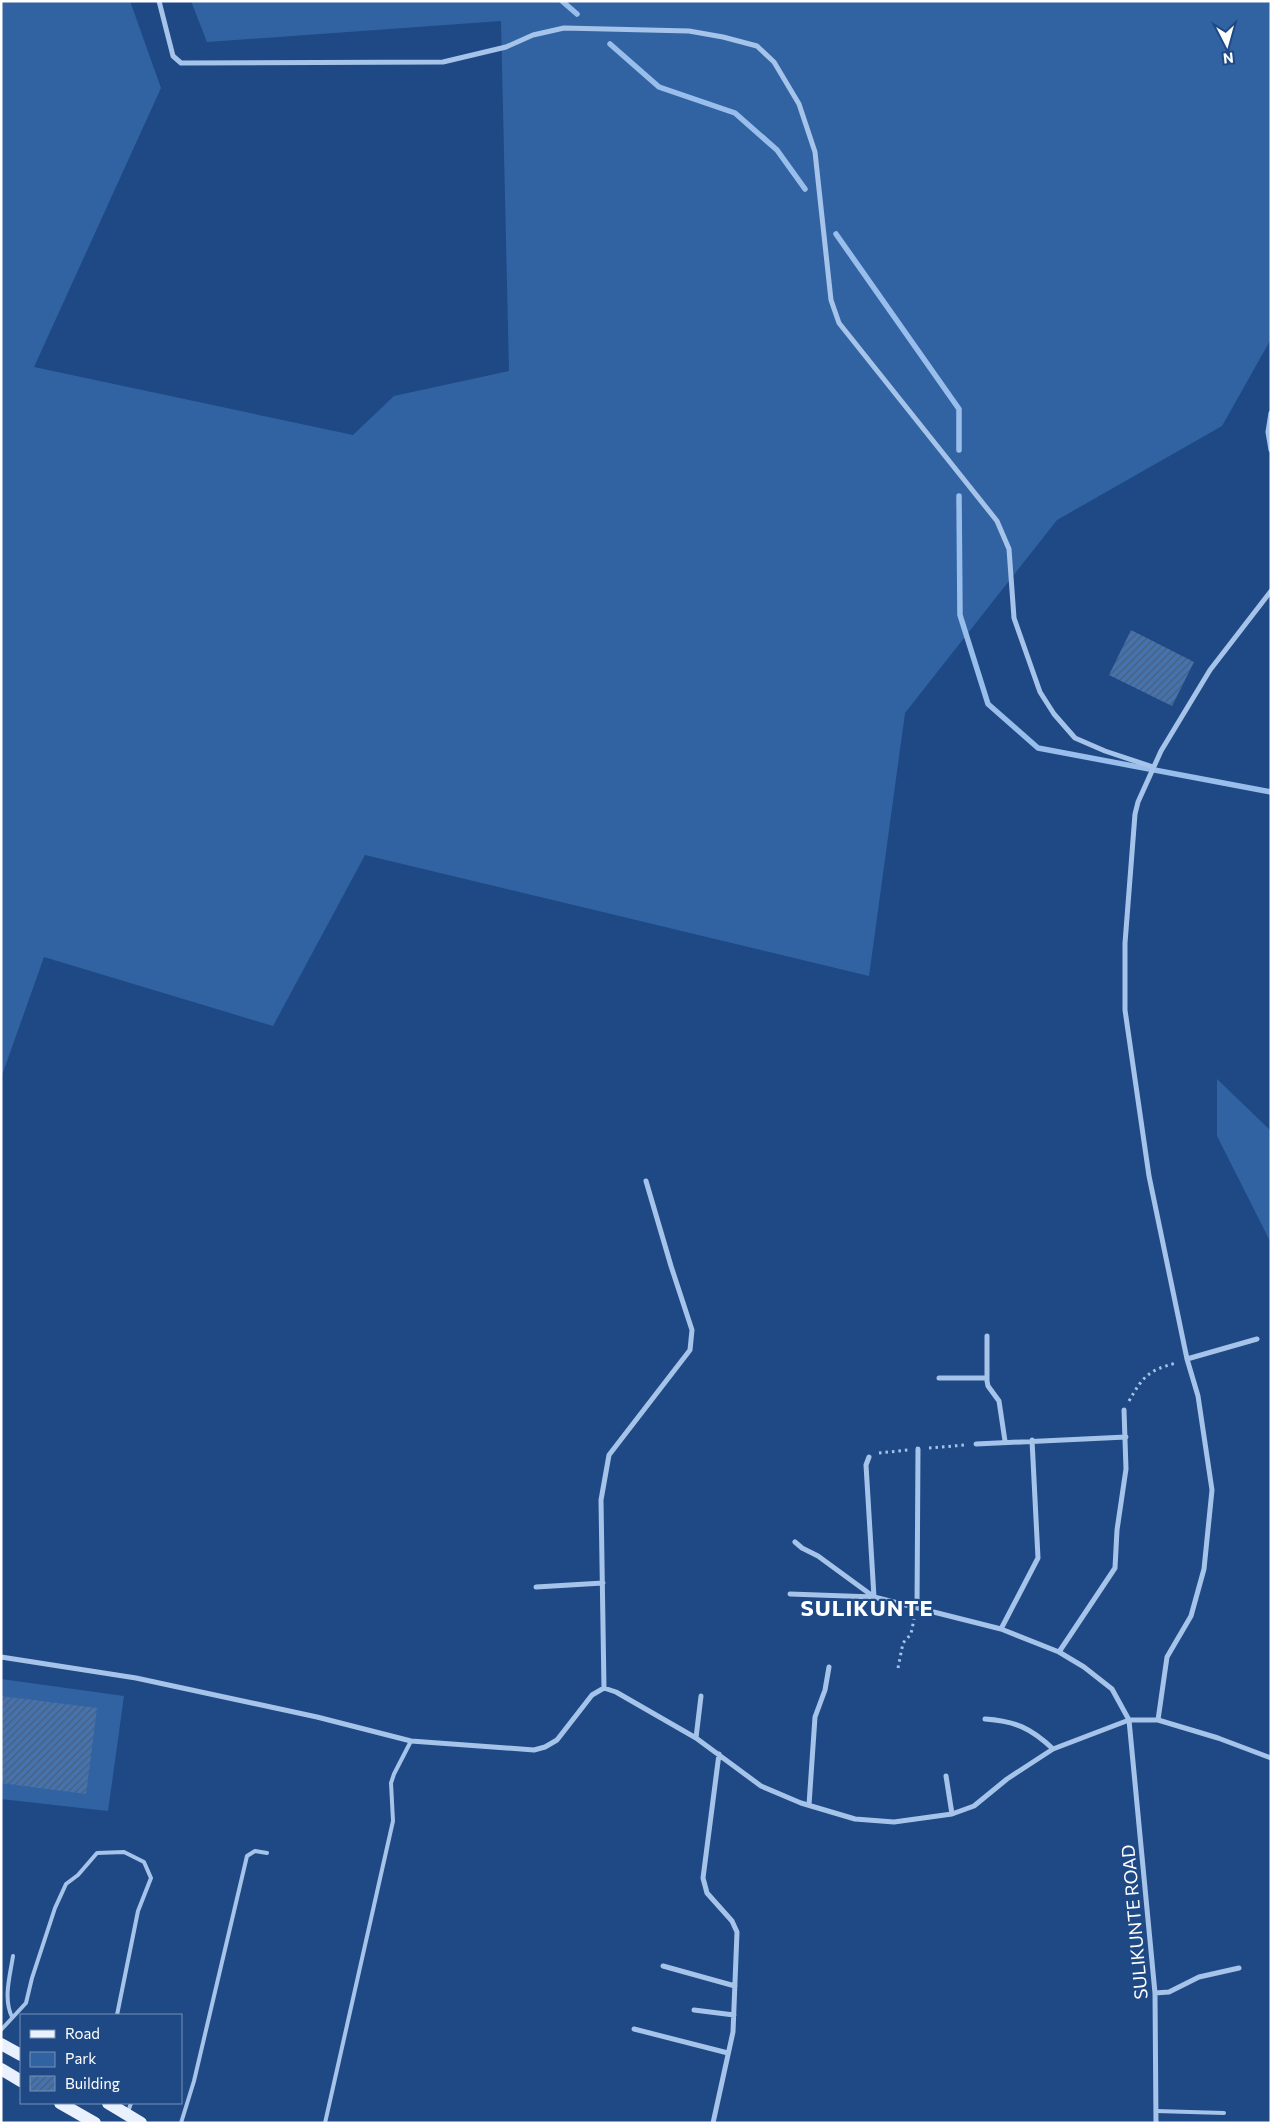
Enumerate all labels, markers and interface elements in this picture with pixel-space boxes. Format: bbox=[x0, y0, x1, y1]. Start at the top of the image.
north arrow bbox=[1202, 20, 1252, 70]
text: N bbox=[1222, 49, 1235, 67]
district label: SULIKUNTE bbox=[800, 1594, 934, 1621]
street label: SULIKUNTE ROAD bbox=[1116, 1844, 1152, 2000]
legend bbox=[20, 2014, 182, 2104]
text: Road bbox=[65, 2024, 100, 2042]
text: Park bbox=[65, 2049, 96, 2067]
text: Building bbox=[65, 2074, 120, 2092]

